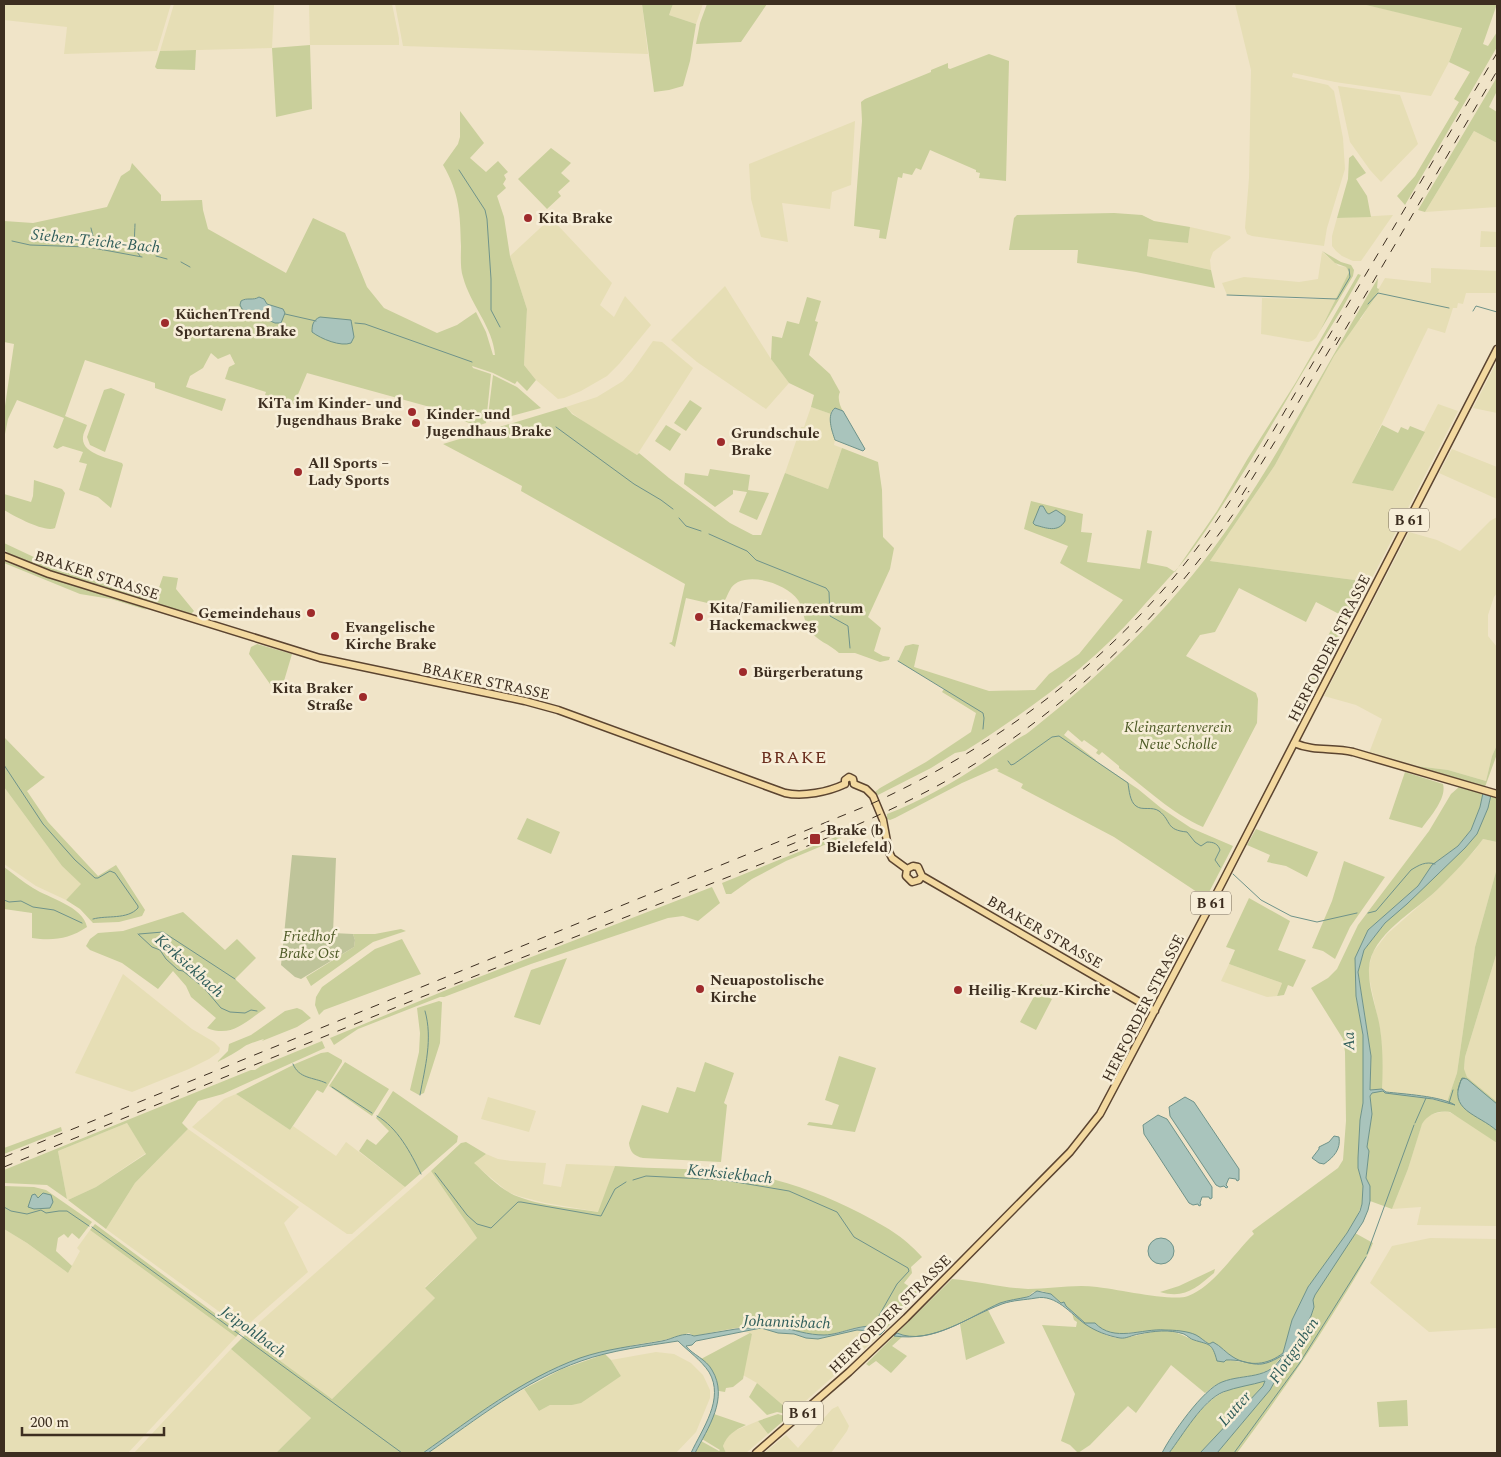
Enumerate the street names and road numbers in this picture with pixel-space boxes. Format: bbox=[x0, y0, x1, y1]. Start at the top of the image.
road number: B 61 bbox=[1389, 508, 1429, 532]
street label: BRAKER STRASSE bbox=[31, 544, 162, 607]
street label: HERFORDER STRASSE bbox=[1282, 570, 1377, 726]
street label: BRAKER STRASSE bbox=[420, 657, 552, 706]
street label: BRAKER STRASSE bbox=[983, 890, 1107, 975]
road number: B 61 bbox=[1191, 891, 1231, 914]
street label: HERFORDER STRASSE bbox=[1096, 930, 1191, 1086]
street label: HERFORDER STRASSE bbox=[824, 1249, 957, 1379]
road number: B 61 bbox=[783, 1402, 823, 1425]

